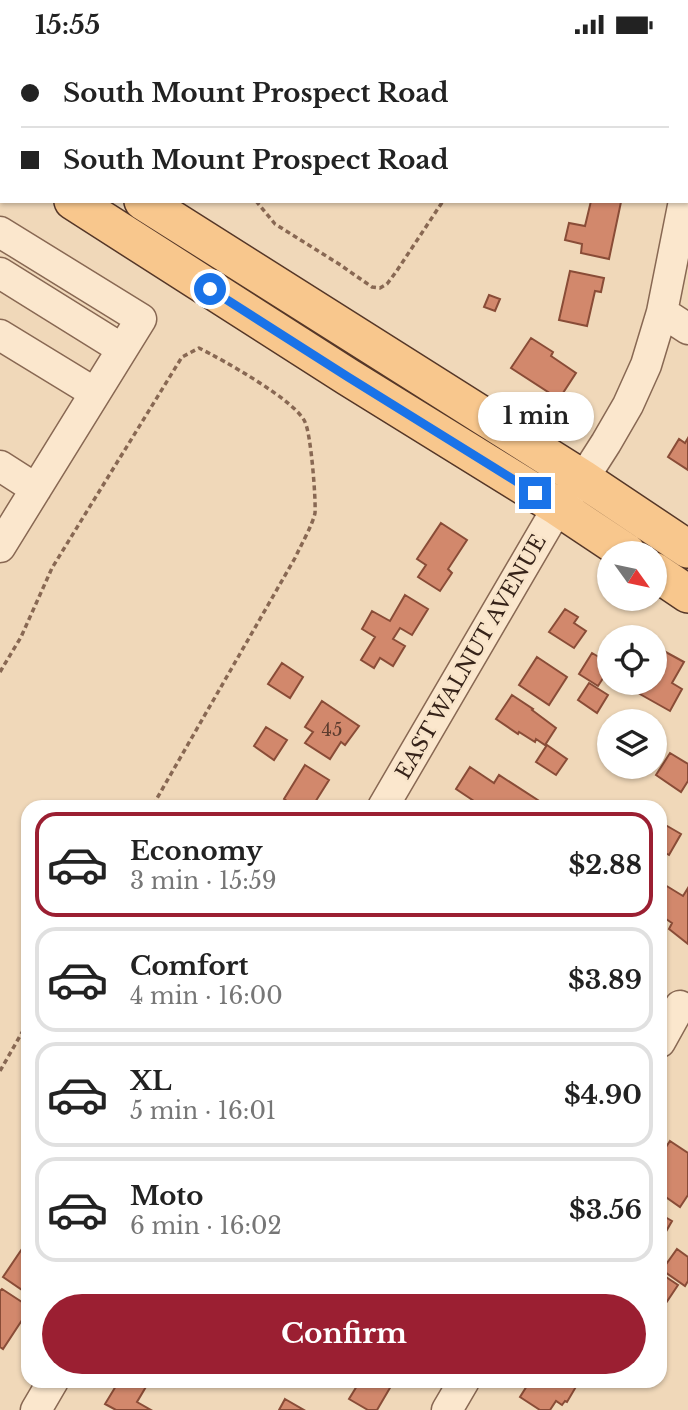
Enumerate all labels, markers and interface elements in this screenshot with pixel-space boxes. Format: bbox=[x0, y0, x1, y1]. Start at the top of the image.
text: 15:55 bbox=[35, 9, 100, 41]
text: South Mount Prospect Road bbox=[63, 77, 448, 109]
text: South Mount Prospect Road bbox=[63, 144, 448, 176]
route start bbox=[194, 273, 226, 305]
callout: 1 min bbox=[477, 391, 593, 441]
text: 1 min bbox=[503, 402, 569, 430]
route end bbox=[519, 477, 551, 509]
street label: EAST WALNUT AVENUE bbox=[390, 530, 552, 784]
north arrow bbox=[597, 541, 667, 611]
map controls bbox=[597, 541, 667, 779]
button: locate bbox=[597, 625, 667, 695]
button: layers bbox=[597, 709, 667, 779]
house number: 45 bbox=[322, 719, 342, 741]
icon: car bbox=[46, 833, 109, 896]
text: Economy bbox=[130, 835, 263, 867]
text: $2.88 bbox=[569, 849, 642, 881]
text: 3 min · 15:59 bbox=[130, 867, 277, 895]
icon: car bbox=[46, 948, 109, 1011]
text: Comfort bbox=[130, 950, 248, 982]
text: $3.89 bbox=[568, 964, 642, 996]
text: 4 min · 16:00 bbox=[130, 982, 283, 1010]
icon: car bbox=[46, 1063, 109, 1126]
text: XL bbox=[130, 1065, 172, 1097]
text: $4.90 bbox=[564, 1079, 642, 1111]
text: 5 min · 16:01 bbox=[130, 1097, 276, 1125]
icon: car bbox=[46, 1178, 109, 1241]
text: Moto bbox=[130, 1180, 203, 1212]
text: $3.56 bbox=[569, 1194, 642, 1226]
text: 6 min · 16:02 bbox=[130, 1212, 282, 1240]
button: Confirm bbox=[42, 1294, 646, 1374]

